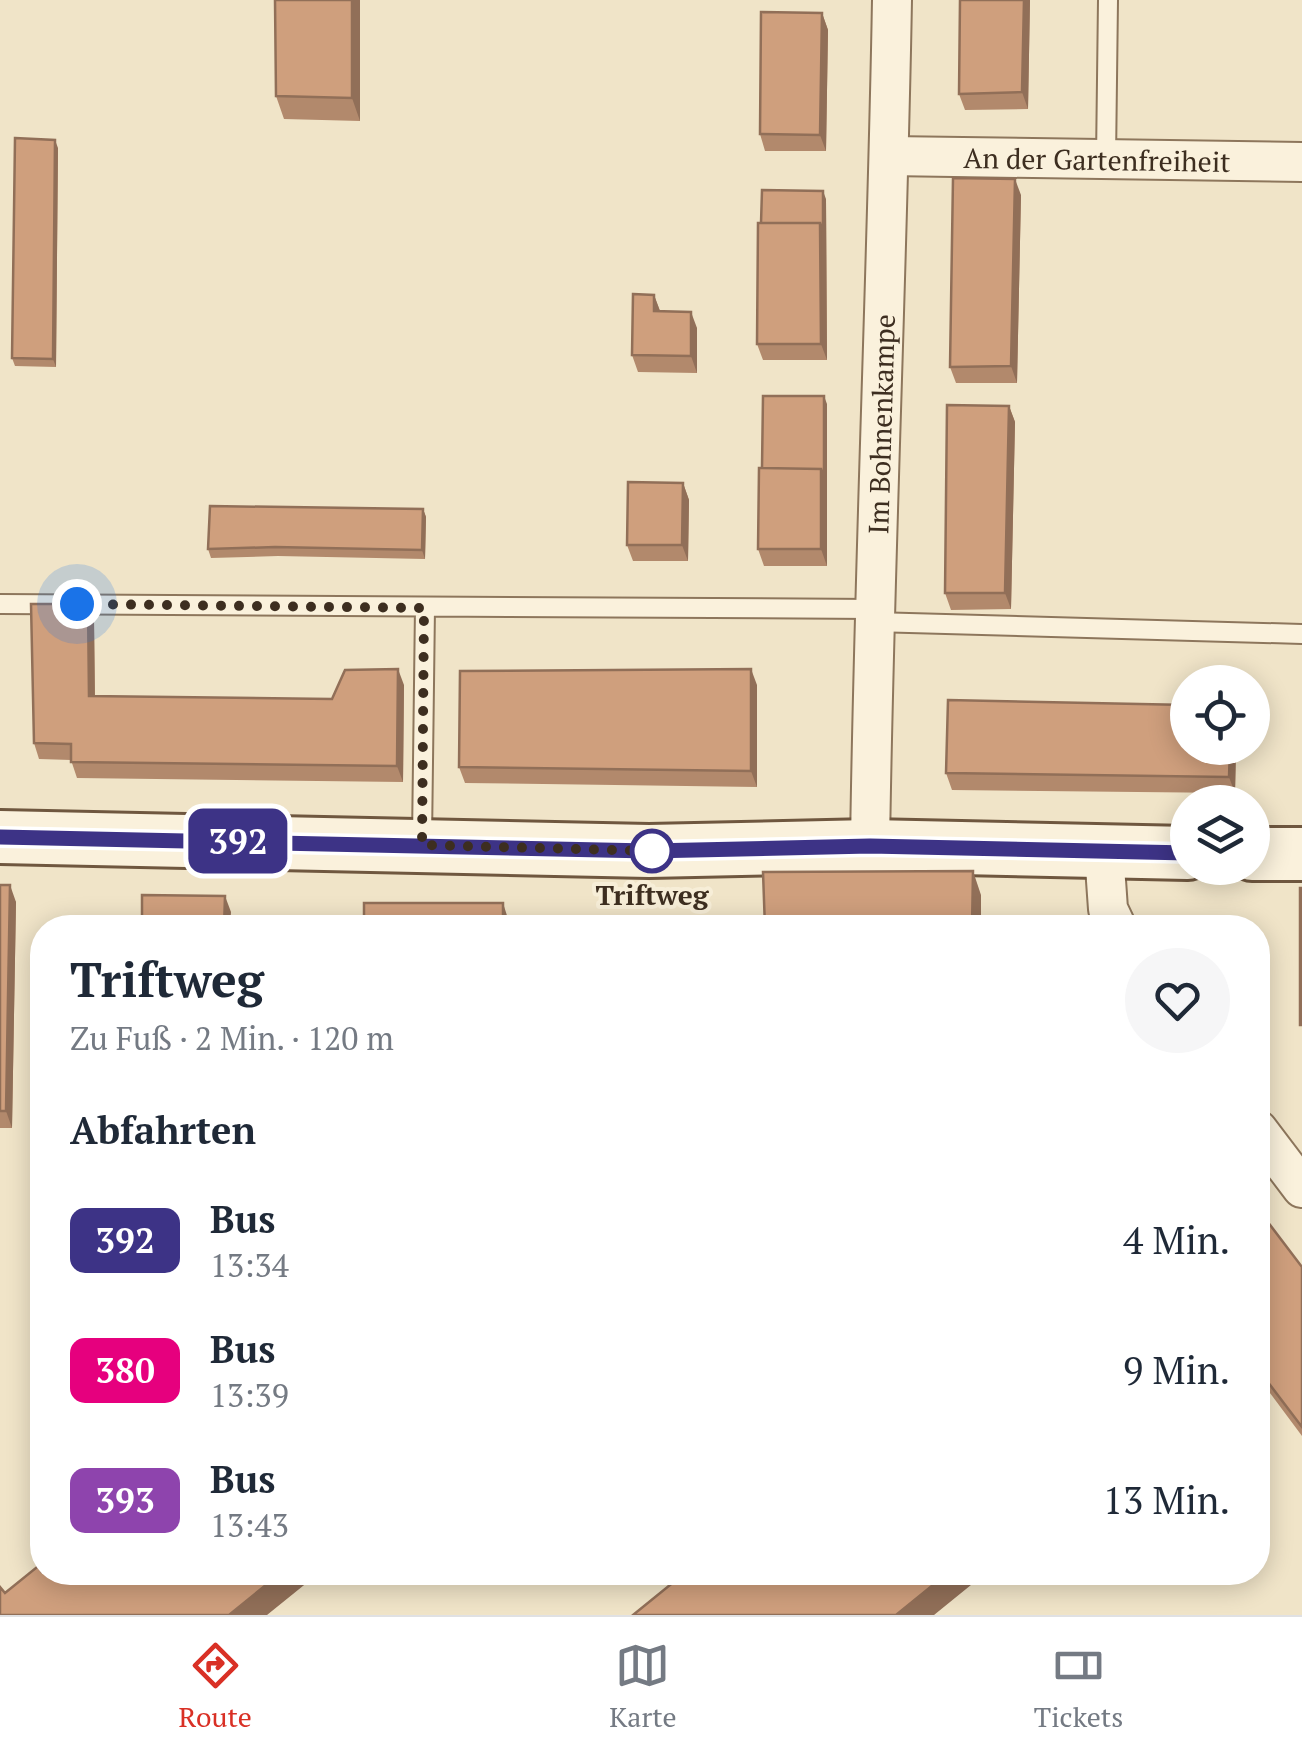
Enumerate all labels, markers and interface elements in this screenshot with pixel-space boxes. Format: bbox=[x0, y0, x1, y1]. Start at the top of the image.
street label: An der Gartenfreiheit bbox=[963, 139, 1232, 179]
street label: Im Bohnenkampe bbox=[859, 314, 902, 535]
your location bbox=[52, 579, 102, 629]
map controls bbox=[1170, 665, 1270, 885]
button: locate bbox=[1170, 665, 1270, 765]
button: layers bbox=[1170, 785, 1270, 885]
line badge: 392 bbox=[180, 808, 296, 874]
text: 392 bbox=[208, 818, 268, 864]
marker: Triftweg bbox=[631, 830, 673, 872]
place label: Triftweg bbox=[595, 876, 710, 913]
text: Triftweg bbox=[70, 947, 264, 1011]
button: heart bbox=[1125, 948, 1230, 1053]
text: Zu Fuß · 2 Min. · 120 m bbox=[70, 1017, 394, 1059]
text: Abfahrten bbox=[70, 1105, 256, 1155]
text: Bus bbox=[210, 1194, 275, 1244]
text: 4 Min. bbox=[1123, 1215, 1230, 1265]
text: 392 bbox=[95, 1217, 155, 1263]
text: 13:34 bbox=[210, 1244, 289, 1286]
text: Bus bbox=[210, 1324, 275, 1374]
text: 9 Min. bbox=[1123, 1345, 1230, 1395]
text: 380 bbox=[95, 1347, 155, 1393]
text: 13:39 bbox=[210, 1374, 289, 1416]
text: Bus bbox=[210, 1454, 275, 1504]
text: 13 Min. bbox=[1103, 1475, 1230, 1525]
text: 393 bbox=[95, 1477, 155, 1523]
text: 13:43 bbox=[210, 1504, 289, 1546]
tab: Route bbox=[179, 1638, 252, 1735]
tab: Karte bbox=[609, 1638, 677, 1735]
tab: Tickets bbox=[1034, 1638, 1123, 1735]

